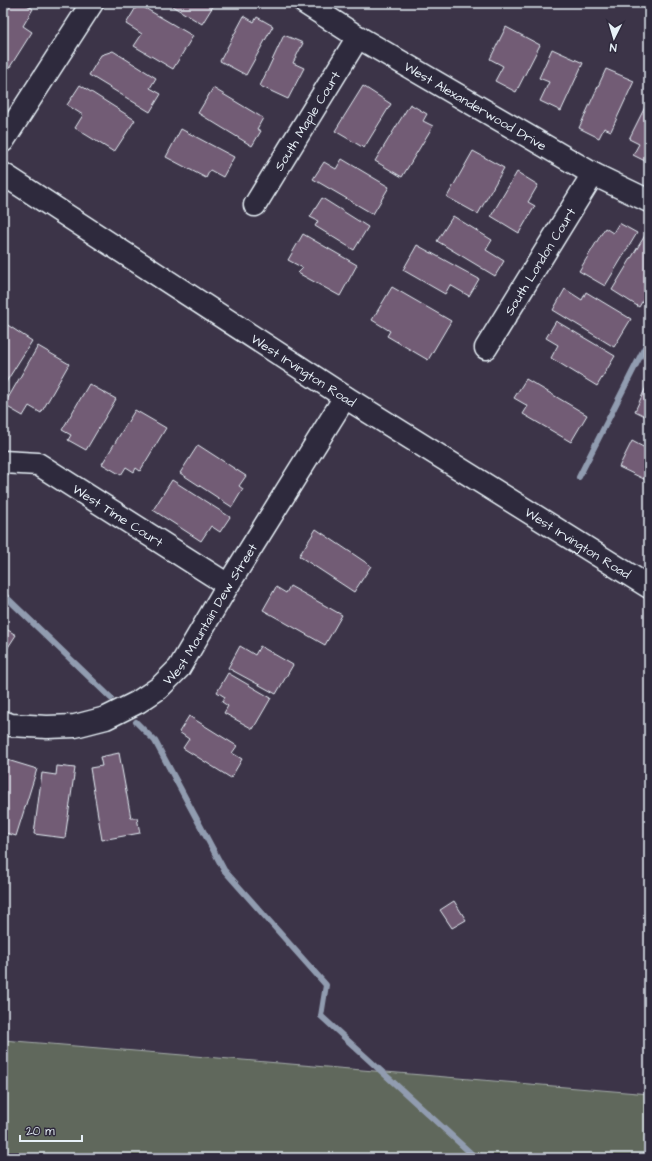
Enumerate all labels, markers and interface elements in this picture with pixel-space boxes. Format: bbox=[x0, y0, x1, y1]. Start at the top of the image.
north arrow bbox=[594, 18, 634, 58]
text: N bbox=[609, 40, 617, 55]
street label: West Alexanderwood Drive bbox=[400, 58, 550, 155]
street label: South Maple Court bbox=[270, 67, 345, 174]
street label: South London Court bbox=[500, 204, 581, 319]
street label: West Irvington Road bbox=[247, 330, 359, 412]
street label: West Time Court bbox=[69, 480, 167, 552]
street label: West Irvington Road bbox=[521, 504, 634, 583]
street label: West Mountain Dew Street bbox=[159, 539, 262, 689]
scale bar bbox=[20, 1117, 82, 1143]
text: 20 m bbox=[26, 1123, 55, 1140]

